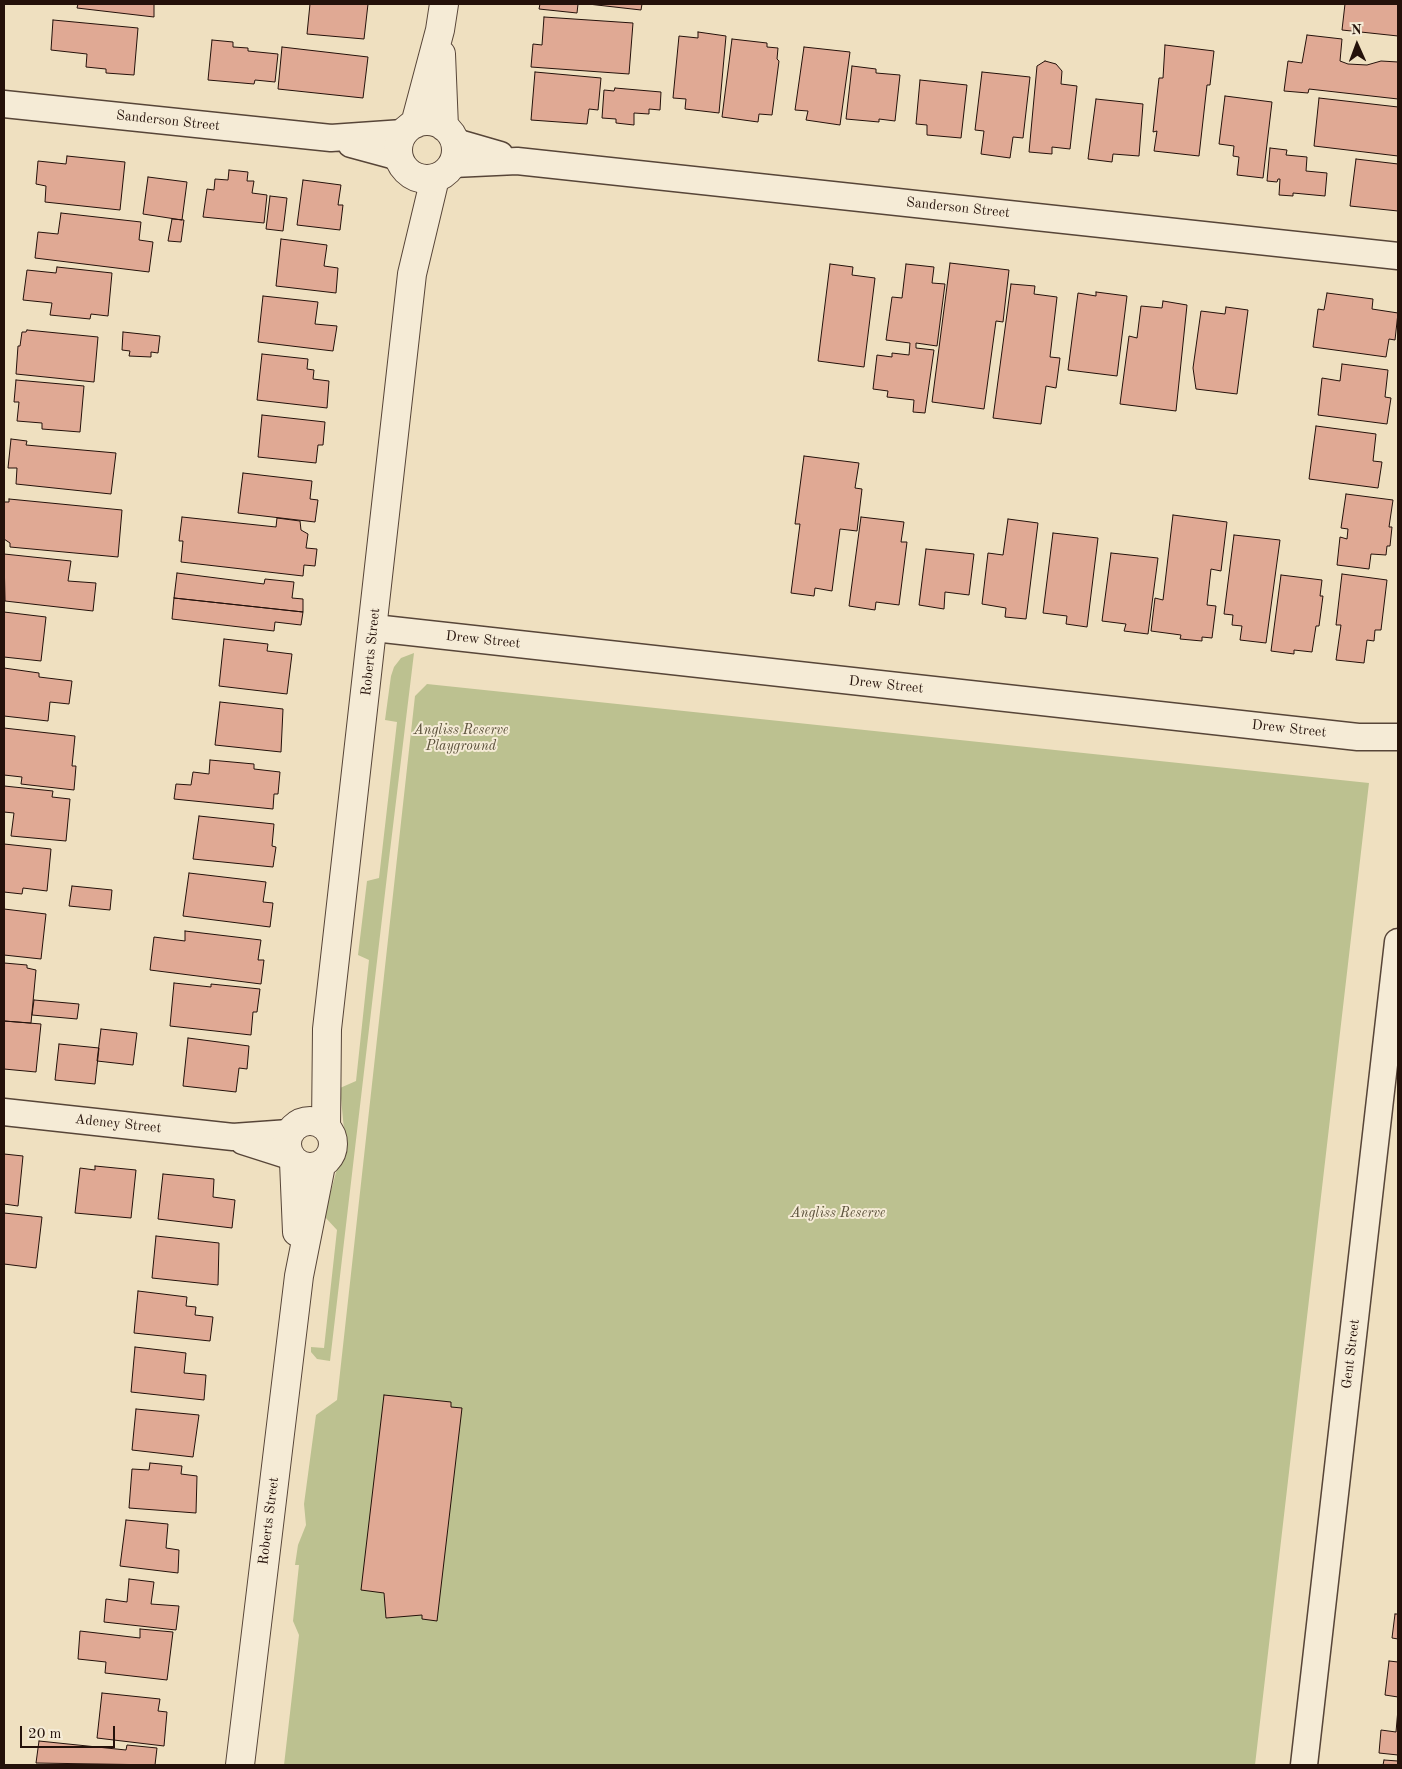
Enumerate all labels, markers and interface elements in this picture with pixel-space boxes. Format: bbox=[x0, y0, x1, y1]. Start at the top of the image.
north arrow bbox=[1332, 20, 1382, 70]
text: N bbox=[1351, 23, 1362, 37]
street label: Sanderson Street bbox=[115, 107, 221, 135]
street label: Sanderson Street bbox=[905, 194, 1011, 222]
street label: Roberts Street bbox=[358, 607, 384, 697]
street label: Drew Street bbox=[445, 628, 521, 652]
street label: Drew Street bbox=[848, 673, 924, 697]
street label: Drew Street bbox=[1251, 717, 1327, 741]
park label: Angliss Reserve Playground bbox=[413, 722, 509, 754]
street label: Adeney Street bbox=[74, 1111, 162, 1137]
park label: Angliss Reserve bbox=[790, 1205, 886, 1221]
street label: Gent Street bbox=[1338, 1318, 1364, 1390]
street label: Roberts Street bbox=[255, 1476, 283, 1566]
scale bar bbox=[22, 1716, 118, 1748]
text: 20 m bbox=[28, 1727, 62, 1742]

